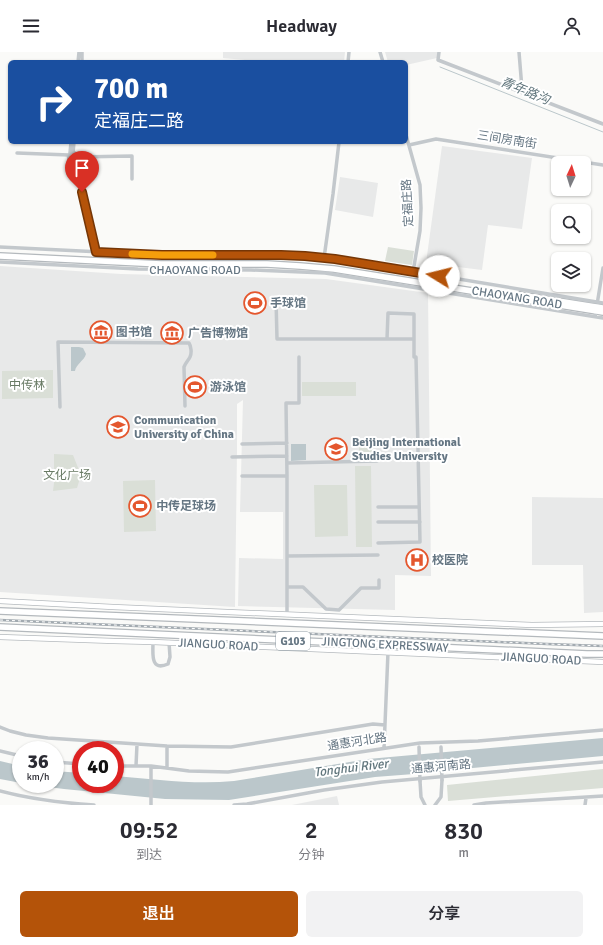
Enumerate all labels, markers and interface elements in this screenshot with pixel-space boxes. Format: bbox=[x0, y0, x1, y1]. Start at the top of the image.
icon: menu bbox=[20, 15, 42, 37]
text: Headway bbox=[266, 15, 337, 37]
icon: person bbox=[561, 15, 583, 37]
text: 700 m bbox=[94, 72, 168, 106]
water label: 青年路沟 bbox=[498, 74, 554, 109]
icon: right bbox=[28, 76, 80, 128]
text: 定福庄二路 bbox=[94, 110, 184, 132]
street label: 三间房南街 bbox=[476, 128, 538, 152]
pin bbox=[65, 151, 99, 192]
north arrow bbox=[551, 156, 591, 196]
map controls bbox=[551, 156, 591, 292]
icon: arrive bbox=[71, 157, 93, 179]
street label: 定福庄路 bbox=[399, 179, 417, 227]
button: search bbox=[551, 204, 591, 244]
button: layers bbox=[551, 252, 591, 292]
position arrow bbox=[418, 255, 460, 297]
street label: CHAOYANG ROAD bbox=[149, 263, 241, 278]
street label: CHAOYANG ROAD bbox=[471, 283, 563, 313]
sports icon: 手球馆 bbox=[242, 290, 268, 316]
place label: 手球馆 bbox=[270, 296, 306, 311]
museum icon: 图书馆 bbox=[88, 319, 114, 345]
museum icon: 广告博物馆 bbox=[159, 320, 185, 346]
place label: 图书馆 bbox=[116, 325, 152, 340]
place label: 广告博物馆 bbox=[188, 326, 248, 341]
sports icon: 游泳馆 bbox=[182, 374, 208, 400]
park label: 中传林 bbox=[9, 378, 45, 393]
place label: 游泳馆 bbox=[210, 380, 246, 395]
place label: Communication University of China bbox=[134, 413, 234, 442]
school or university icon: Communication University of China bbox=[105, 414, 131, 440]
place label: Beijing International Studies University bbox=[352, 435, 461, 464]
school or university icon: Beijing International Studies University bbox=[323, 436, 349, 462]
park label: 文化广场 bbox=[43, 468, 91, 483]
sports icon: 中传足球场 bbox=[127, 493, 153, 519]
place label: 中传足球场 bbox=[156, 499, 216, 514]
hospital icon: 校医院 bbox=[404, 547, 430, 573]
place label: 校医院 bbox=[432, 553, 468, 568]
road number: G103 bbox=[276, 632, 310, 650]
street label: JINGTONG EXPRESSWAY bbox=[321, 634, 449, 656]
street label: JIANGUO ROAD bbox=[177, 635, 259, 655]
street label: JIANGUO ROAD bbox=[500, 649, 582, 669]
street label: 通惠河北路 bbox=[326, 730, 388, 754]
speed limit sign: 40 bbox=[72, 741, 124, 793]
text: 36 bbox=[27, 749, 49, 774]
water label: Tonghui River bbox=[313, 755, 391, 780]
street label: 通惠河南路 bbox=[410, 757, 472, 777]
text: km/h bbox=[27, 771, 49, 783]
text: 09:52 bbox=[120, 815, 178, 845]
text: 2 bbox=[305, 815, 318, 845]
text: 830 bbox=[444, 816, 483, 846]
text: m bbox=[458, 845, 469, 861]
text: 到达 bbox=[136, 847, 162, 863]
text: 分钟 bbox=[298, 847, 324, 863]
button: 退出 bbox=[20, 891, 298, 937]
button: 分享 bbox=[306, 891, 583, 937]

